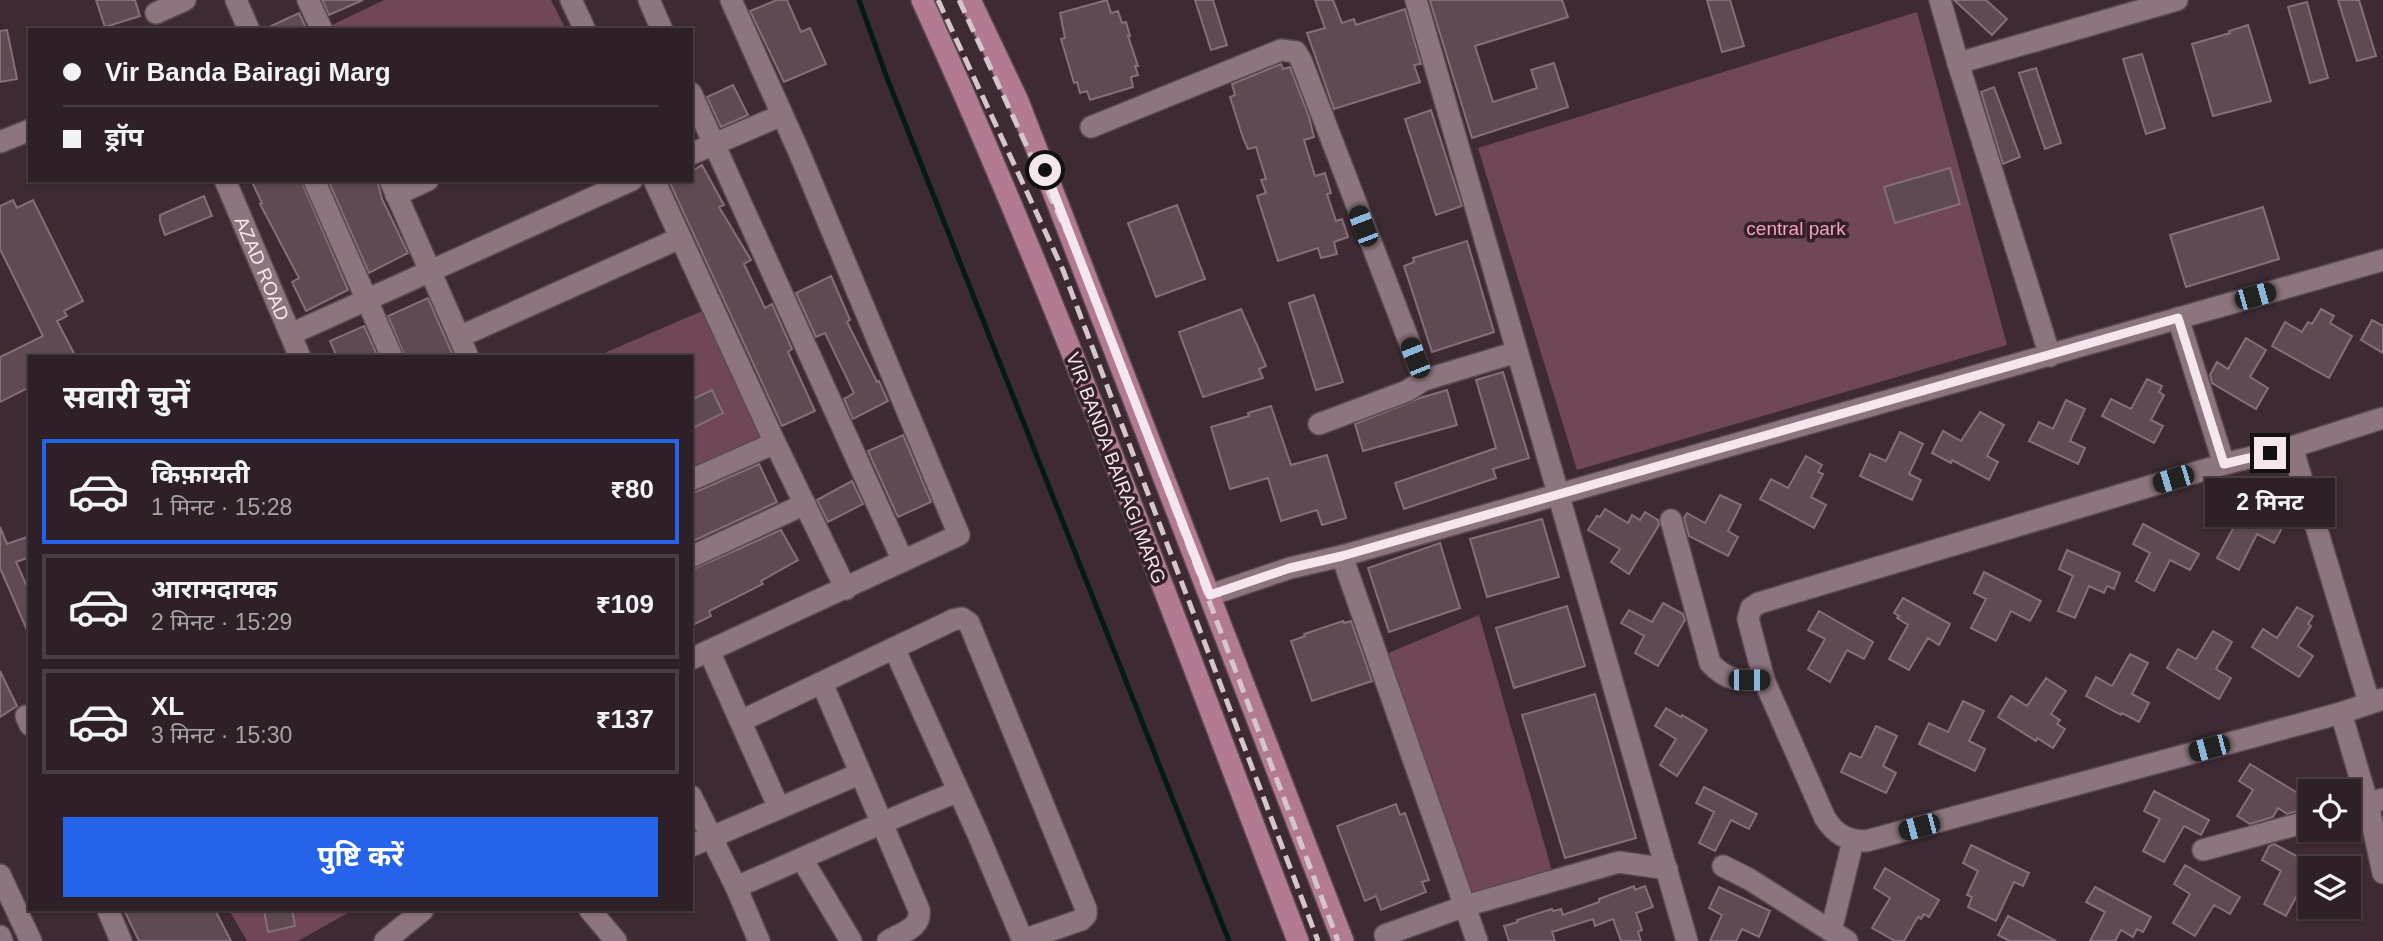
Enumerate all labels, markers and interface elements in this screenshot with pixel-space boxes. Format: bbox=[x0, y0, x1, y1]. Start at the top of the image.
text: Vir Banda Bairagi Marg bbox=[105, 57, 391, 87]
text: ड्रॉप bbox=[105, 122, 143, 152]
route start bbox=[1029, 154, 1061, 186]
car bbox=[1346, 203, 1381, 249]
street label: AZAD ROAD bbox=[231, 213, 294, 324]
park label: central park bbox=[1746, 218, 1846, 239]
car bbox=[2232, 280, 2279, 312]
car bbox=[1398, 335, 1433, 381]
street label: VIR BANDA BAIRAGI MARG bbox=[1062, 349, 1170, 587]
text: सवारी चुनें bbox=[63, 379, 190, 415]
route end bbox=[2254, 437, 2286, 469]
text: किफ़ायती bbox=[151, 459, 250, 489]
icon: car bbox=[67, 460, 130, 523]
car bbox=[2150, 463, 2197, 495]
text: ₹80 bbox=[610, 474, 654, 504]
callout: 2 मिनट bbox=[2205, 477, 2335, 526]
text: 2 मिनट bbox=[2236, 489, 2304, 515]
text: 1 मिनट · 15:28 bbox=[151, 494, 292, 520]
text: आरामदायक bbox=[151, 574, 277, 604]
icon: car bbox=[67, 575, 130, 638]
text: ₹109 bbox=[596, 589, 654, 619]
text: 2 मिनट · 15:29 bbox=[151, 609, 292, 635]
car bbox=[1729, 670, 1771, 691]
icon: car bbox=[67, 690, 130, 753]
text: XL bbox=[151, 691, 184, 721]
text: ₹137 bbox=[596, 704, 654, 734]
text: 3 मिनट · 15:30 bbox=[151, 722, 292, 748]
car bbox=[2186, 732, 2233, 764]
map controls bbox=[2298, 779, 2361, 919]
button: locate bbox=[2298, 779, 2361, 842]
car bbox=[1896, 811, 1943, 843]
button: पुष्टि करें bbox=[63, 817, 658, 897]
button: layers bbox=[2298, 856, 2361, 919]

